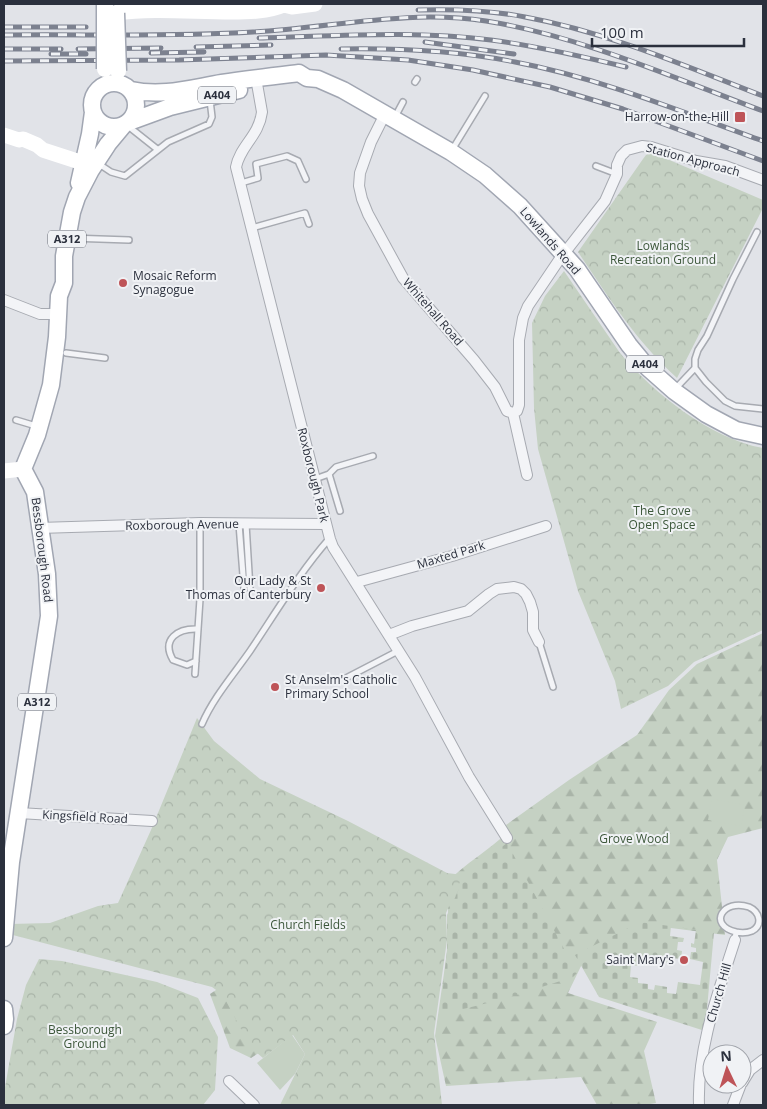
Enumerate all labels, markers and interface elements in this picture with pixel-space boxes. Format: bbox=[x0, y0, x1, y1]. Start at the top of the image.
scale bar bbox=[592, 15, 744, 47]
text: 100 m bbox=[600, 22, 644, 42]
road number: A404 bbox=[198, 86, 236, 104]
place label: Harrow-on-the-Hill bbox=[625, 108, 729, 125]
marker: Harrow-on-the-Hill bbox=[733, 110, 747, 124]
street label: Station Approach bbox=[644, 139, 742, 180]
street label: Lowlands Road bbox=[516, 203, 585, 278]
road number: A312 bbox=[48, 230, 86, 248]
park label: Lowlands Recreation Ground bbox=[610, 237, 716, 268]
place label: Mosaic Reform Synagogue bbox=[133, 267, 217, 298]
street label: Whitehall Road bbox=[399, 274, 467, 349]
marker: Mosaic Reform Synagogue bbox=[117, 277, 129, 289]
road number: A404 bbox=[626, 356, 664, 372]
street label: Roxborough Park bbox=[293, 426, 334, 525]
street label: Bessborough Road bbox=[28, 496, 57, 603]
park label: The Grove Open Space bbox=[629, 502, 696, 533]
street label: Roxborough Avenue bbox=[125, 515, 239, 534]
street label: Maxted Park bbox=[415, 536, 488, 573]
place label: Our Lady & St Thomas of Canterbury bbox=[186, 572, 312, 603]
marker: Our Lady & St Thomas of Canterbury bbox=[315, 582, 327, 594]
place label: St Anselm's Catholic Primary School bbox=[285, 671, 397, 702]
marker: St Anselm's Catholic Primary School bbox=[269, 681, 281, 693]
road number: A312 bbox=[18, 694, 56, 710]
street label: Kingsfield Road bbox=[42, 806, 128, 827]
park label: Grove Wood bbox=[599, 830, 669, 847]
park label: Church Fields bbox=[270, 916, 346, 933]
place label: Saint Mary's bbox=[606, 951, 674, 968]
marker: Saint Mary's bbox=[678, 954, 690, 966]
street label: Church Hill bbox=[702, 961, 735, 1025]
park label: Bessborough Ground bbox=[48, 1021, 122, 1052]
north arrow bbox=[702, 1044, 752, 1094]
text: N bbox=[720, 1046, 732, 1065]

